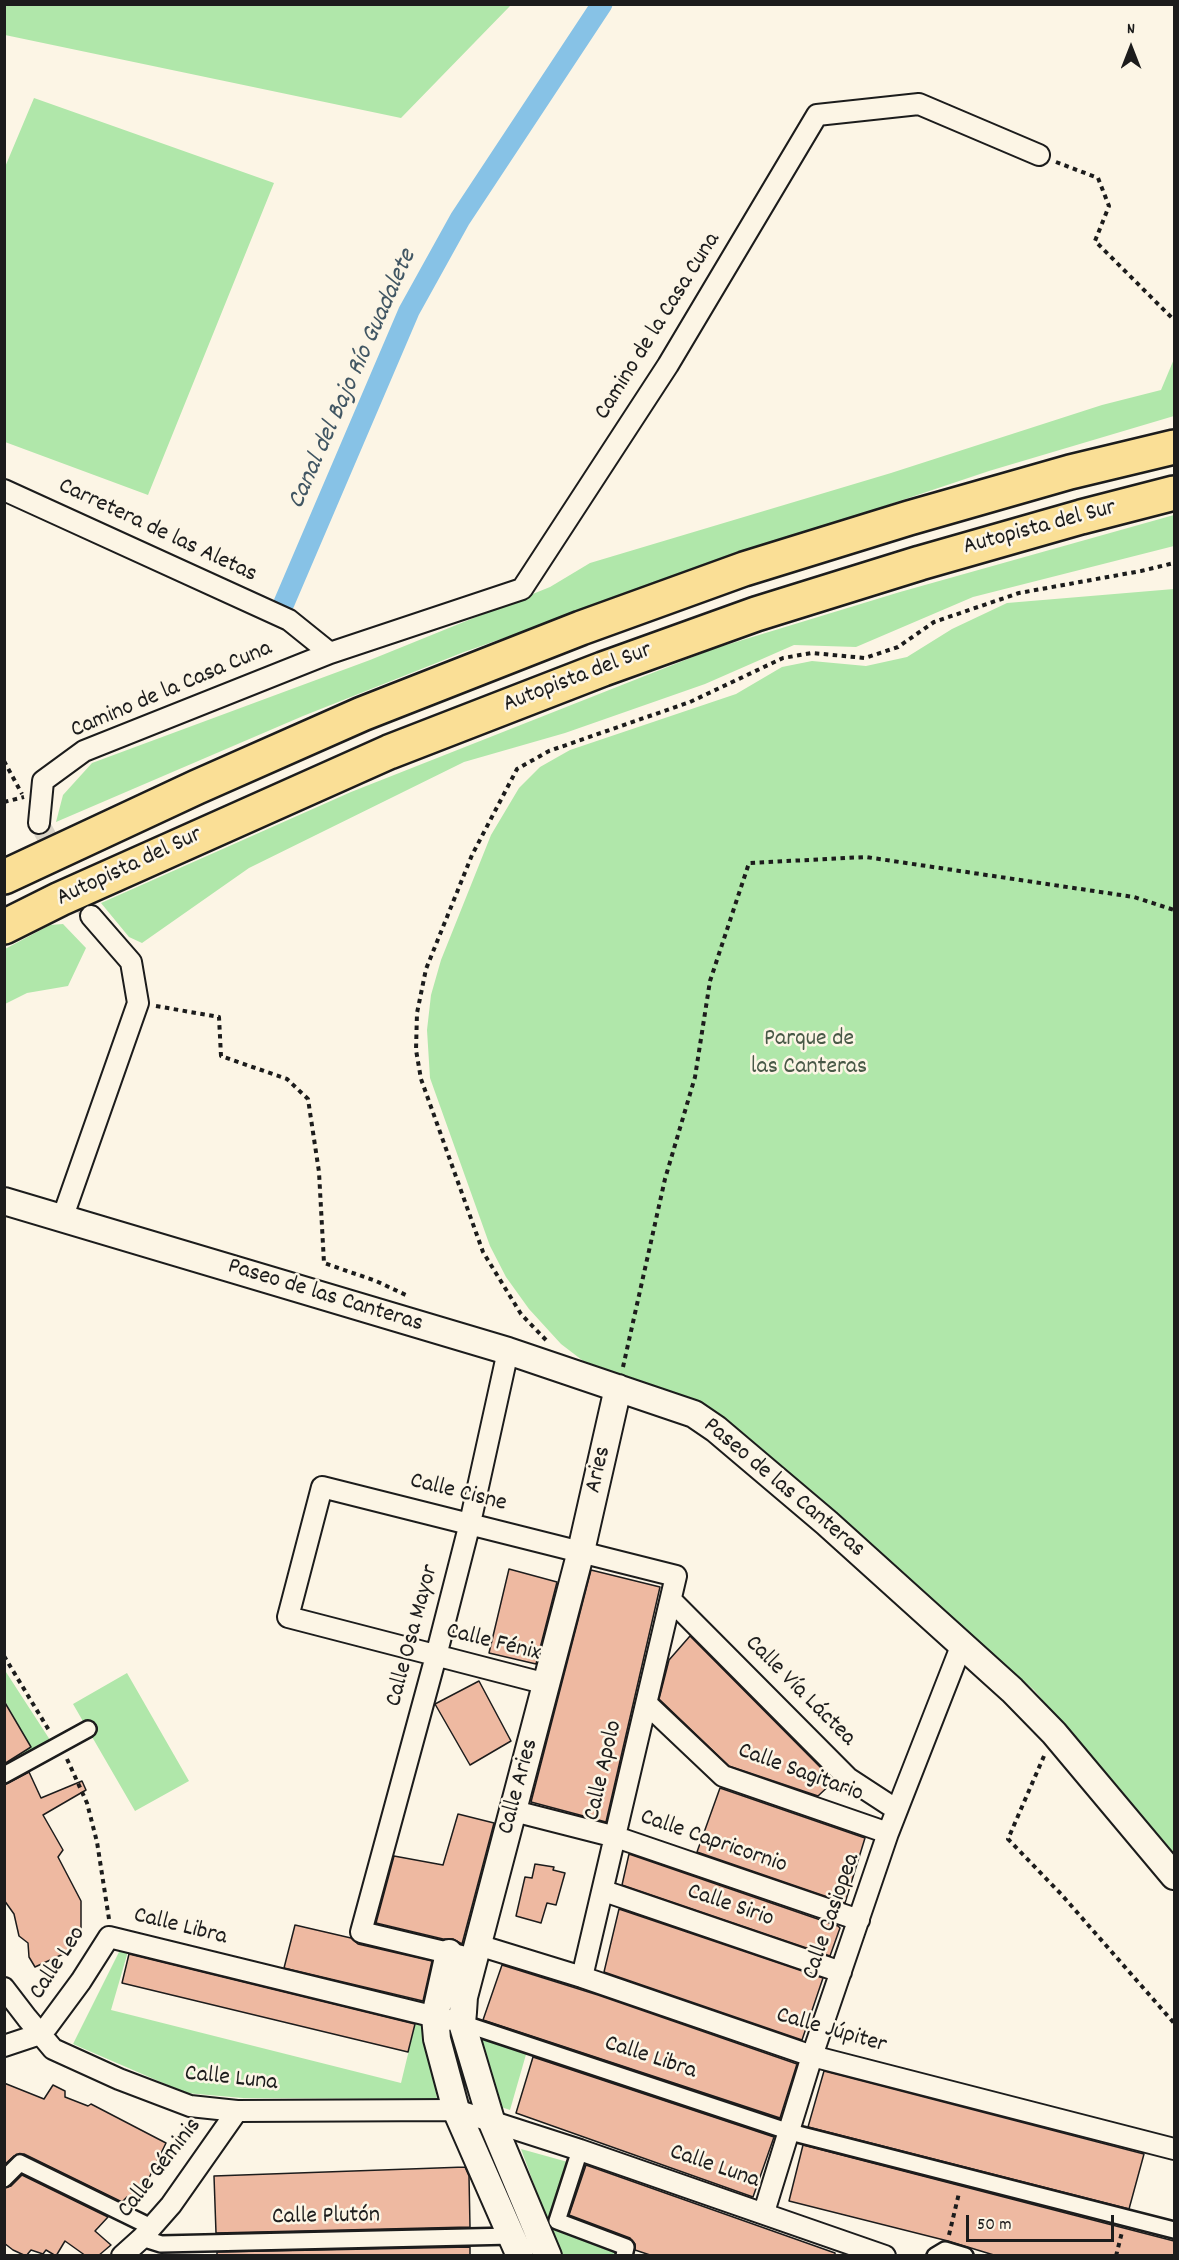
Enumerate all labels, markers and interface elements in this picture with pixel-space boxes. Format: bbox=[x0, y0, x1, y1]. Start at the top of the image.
north arrow bbox=[1101, 18, 1161, 78]
text: N bbox=[1127, 18, 1135, 41]
street label: Camino de la Casa Cuna bbox=[590, 228, 728, 426]
water label: Canal del Bajo Río Guadalete bbox=[283, 246, 425, 514]
street label: Carretera de las Aletas bbox=[53, 473, 261, 591]
street label: Autopista del Sur bbox=[960, 495, 1120, 563]
street label: Camino de la Casa Cuna bbox=[67, 636, 277, 746]
street label: Autopista del Sur bbox=[500, 637, 656, 721]
street label: Autopista del Sur bbox=[53, 822, 207, 914]
park label: Parque de las Canteras bbox=[751, 1027, 867, 1083]
street label: Paseo de las Canteras bbox=[224, 1254, 426, 1340]
street label: Paseo de las Canteras bbox=[696, 1413, 870, 1565]
street label: Aries bbox=[581, 1444, 619, 1496]
street label: Calle Cisne bbox=[407, 1468, 509, 1520]
street label: Calle Osa Mayor bbox=[381, 1562, 447, 1710]
street label: Calle Fénix bbox=[443, 1618, 543, 1670]
street label: Calle Vía Láctea bbox=[737, 1630, 861, 1754]
street label: Calle Apolo bbox=[580, 1718, 630, 1824]
street label: Calle Aries bbox=[493, 1736, 547, 1838]
street label: Calle Sagitario bbox=[733, 1738, 867, 1810]
street label: Calle Capricornio bbox=[636, 1804, 790, 1882]
street label: Calle Casiopea bbox=[798, 1850, 868, 1984]
street label: Calle Sirio bbox=[683, 1879, 777, 1935]
street label: Calle Libra bbox=[130, 1902, 230, 1954]
street label: Calle Leo bbox=[25, 1922, 93, 2006]
street label: Calle Júpiter bbox=[773, 2003, 889, 2061]
street label: Calle Libra bbox=[600, 2031, 700, 2087]
street label: Calle Luna bbox=[183, 2061, 279, 2099]
street label: Calle Géminis bbox=[113, 2113, 209, 2225]
street label: Calle Luna bbox=[665, 2139, 763, 2197]
street label: Calle Plutón bbox=[272, 2203, 380, 2233]
scale bar bbox=[969, 2203, 1118, 2241]
text: 50 m bbox=[977, 2213, 1012, 2238]

